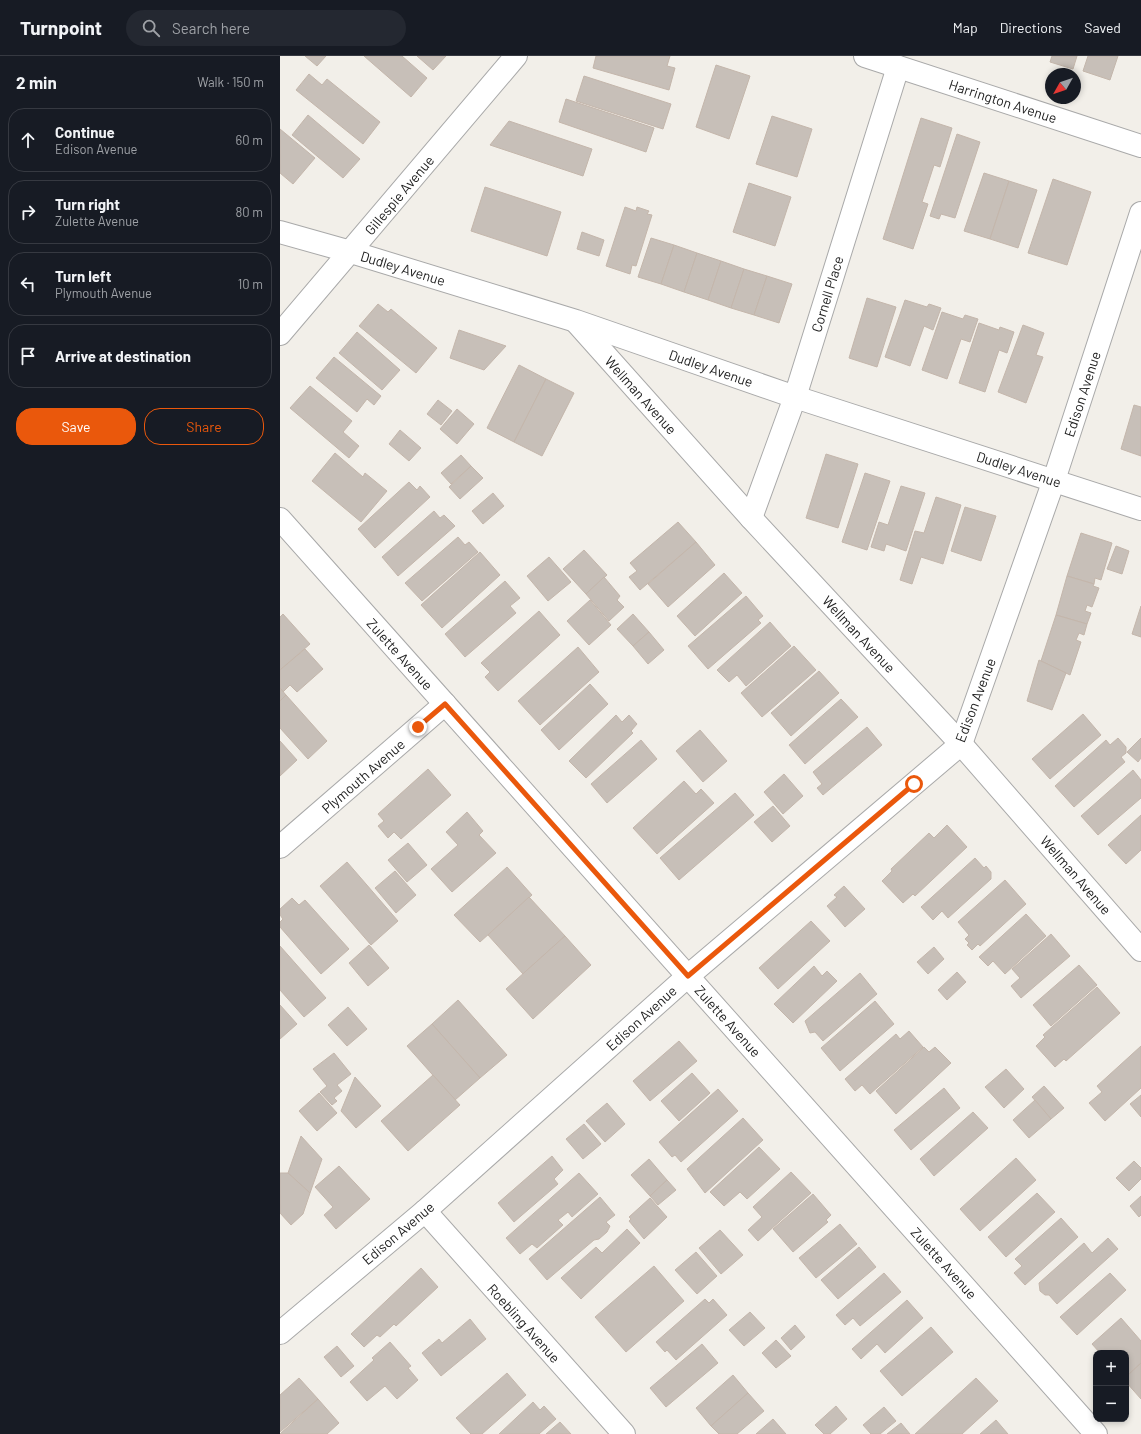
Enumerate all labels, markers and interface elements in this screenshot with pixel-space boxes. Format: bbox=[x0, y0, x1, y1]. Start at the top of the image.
search box bbox=[126, 10, 406, 46]
text: Turnpoint bbox=[20, 16, 102, 39]
icon: search bbox=[140, 17, 162, 39]
text: Search here bbox=[172, 19, 250, 37]
text: Map bbox=[953, 19, 978, 36]
text: Directions bbox=[1000, 19, 1062, 36]
text: Saved bbox=[1084, 19, 1121, 36]
north arrow bbox=[1045, 68, 1081, 104]
text: 2 min bbox=[16, 72, 57, 92]
text: Walk · 150 m bbox=[197, 74, 264, 90]
street label: Harrington Avenue bbox=[947, 76, 1059, 126]
text: Continue bbox=[55, 123, 115, 141]
icon: ahead bbox=[17, 129, 39, 151]
text: 60 m bbox=[236, 132, 263, 148]
text: Edison Avenue bbox=[55, 141, 138, 157]
street label: Gillespie Avenue bbox=[361, 152, 437, 238]
text: Turn right bbox=[55, 195, 120, 213]
icon: right bbox=[17, 201, 39, 223]
text: 80 m bbox=[236, 204, 263, 220]
text: Zulette Avenue bbox=[55, 213, 139, 229]
street label: Dudley Avenue bbox=[359, 247, 447, 289]
street label: Cornell Place bbox=[807, 254, 847, 334]
text: Turn left bbox=[55, 267, 111, 285]
icon: left bbox=[17, 273, 39, 295]
text: 10 m bbox=[238, 276, 263, 292]
text: Plymouth Avenue bbox=[55, 285, 152, 301]
icon: arrive bbox=[17, 345, 39, 367]
street label: Dudley Avenue bbox=[667, 346, 755, 390]
text: Arrive at destination bbox=[55, 347, 191, 365]
street label: Edison Avenue bbox=[1060, 349, 1104, 439]
street label: Wellman Avenue bbox=[602, 352, 680, 438]
button: Save bbox=[16, 408, 136, 445]
button: Share bbox=[144, 408, 264, 445]
street label: Dudley Avenue bbox=[975, 447, 1063, 491]
street label: Wellman Avenue bbox=[819, 592, 899, 676]
street label: Zulette Avenue bbox=[363, 615, 437, 693]
street label: Edison Avenue bbox=[951, 655, 999, 745]
route end bbox=[409, 718, 427, 736]
street label: Plymouth Avenue bbox=[318, 735, 408, 817]
route start bbox=[905, 775, 923, 793]
street label: Wellman Avenue bbox=[1037, 832, 1115, 918]
street label: Edison Avenue bbox=[602, 982, 680, 1054]
street label: Zulette Avenue bbox=[691, 982, 765, 1060]
street label: Edison Avenue bbox=[358, 1198, 438, 1268]
street label: Zulette Avenue bbox=[907, 1224, 981, 1302]
street label: Roebling Avenue bbox=[484, 1280, 564, 1366]
map controls bbox=[1093, 1350, 1129, 1422]
button: + bbox=[1093, 1350, 1129, 1386]
button: − bbox=[1093, 1386, 1129, 1422]

